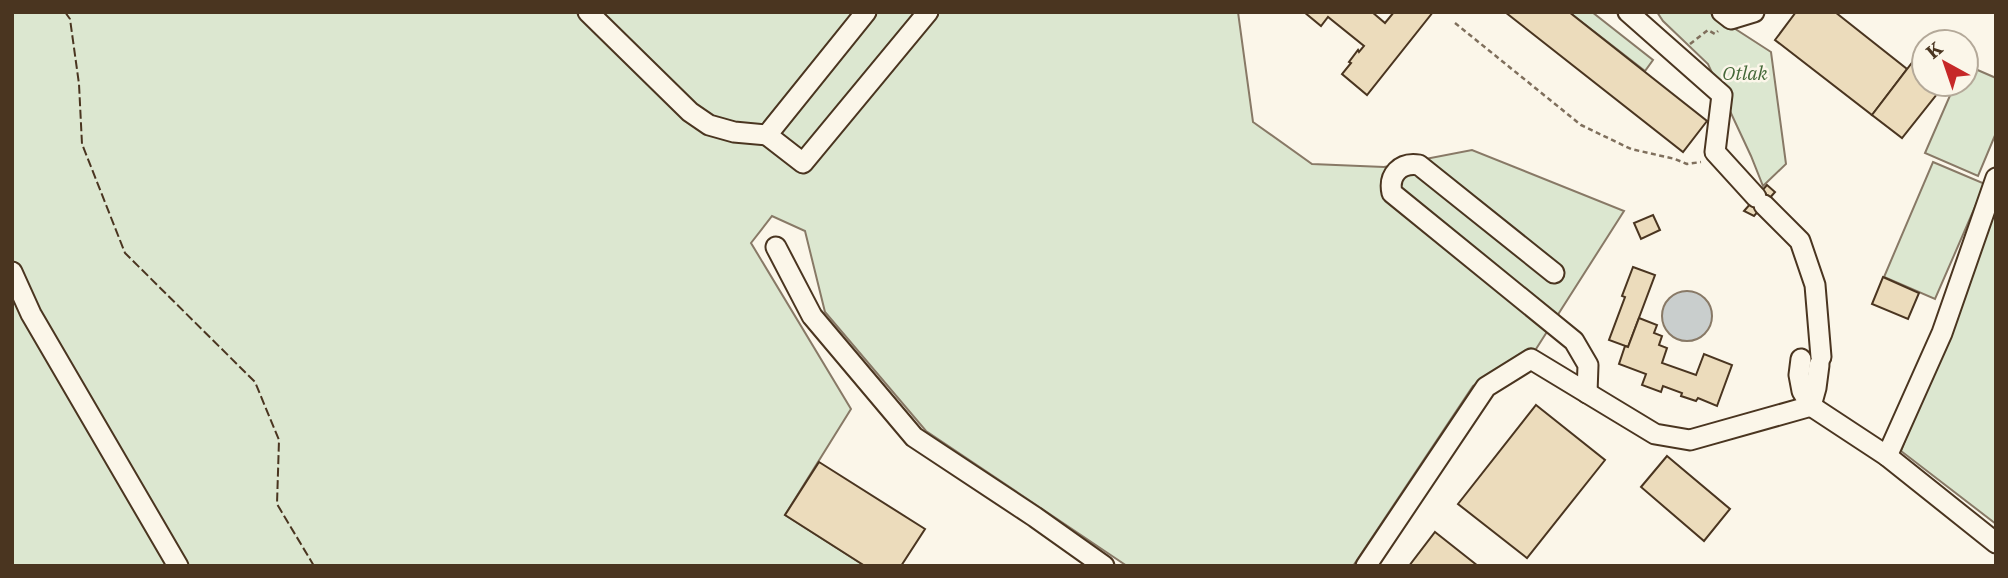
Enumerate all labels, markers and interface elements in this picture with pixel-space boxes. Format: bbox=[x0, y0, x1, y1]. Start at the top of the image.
north arrow bbox=[1910, 28, 1980, 98]
text: K bbox=[1921, 36, 1948, 64]
park label: Otlak bbox=[1722, 61, 1769, 85]

